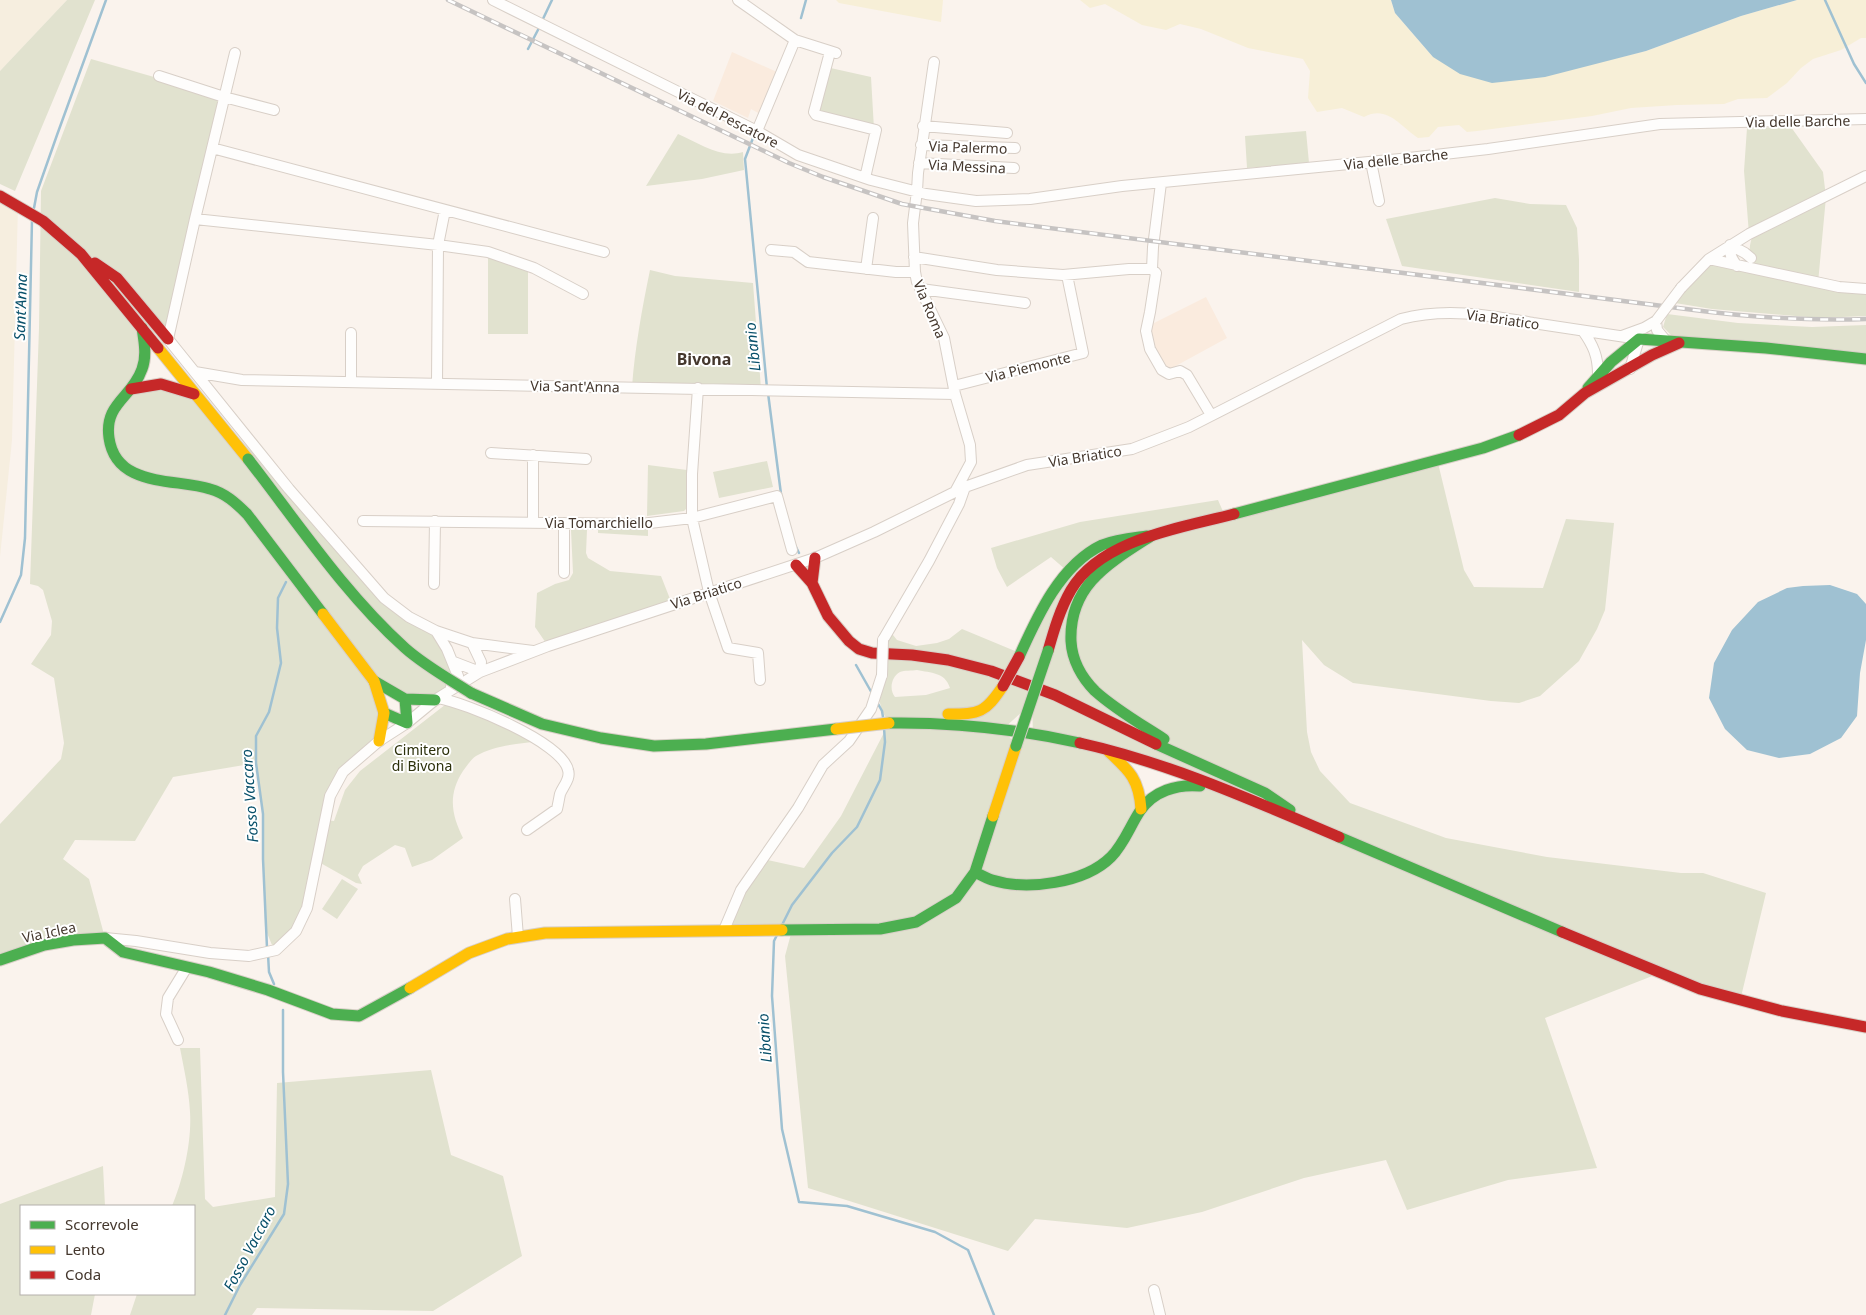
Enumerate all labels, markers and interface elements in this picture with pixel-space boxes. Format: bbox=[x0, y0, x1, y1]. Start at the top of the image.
street label: Via del Pescatore bbox=[674, 84, 782, 152]
street label: Via delle Barche bbox=[1746, 111, 1851, 131]
street label: Via Palermo bbox=[928, 136, 1008, 158]
street label: Via delle Barche bbox=[1343, 144, 1449, 174]
street label: Via Messina bbox=[928, 154, 1006, 178]
water label: Sant'Anna bbox=[9, 273, 31, 341]
street label: Via Roma bbox=[909, 277, 951, 341]
street label: Via Briatico bbox=[1465, 304, 1541, 334]
water label: Libanio bbox=[739, 321, 765, 373]
street label: Via Piemonte bbox=[984, 347, 1072, 387]
district label: Bivona bbox=[677, 348, 731, 370]
street label: Via Sant'Anna bbox=[530, 376, 620, 396]
street label: Via Briatico bbox=[1047, 441, 1123, 471]
street label: Via Tomarchiello bbox=[545, 513, 653, 532]
street label: Via Briatico bbox=[668, 573, 744, 613]
park label: Cimitero di Bivona bbox=[392, 740, 452, 775]
water label: Fosso Vaccaro bbox=[236, 749, 262, 843]
street label: Via Iclea bbox=[20, 917, 78, 947]
water label: Libanio bbox=[752, 1013, 776, 1063]
water label: Fosso Vaccaro bbox=[218, 1202, 280, 1294]
legend bbox=[20, 1205, 195, 1295]
text: Scorrevole bbox=[65, 1214, 139, 1234]
text: Lento bbox=[65, 1239, 105, 1259]
text: Coda bbox=[65, 1264, 101, 1284]

